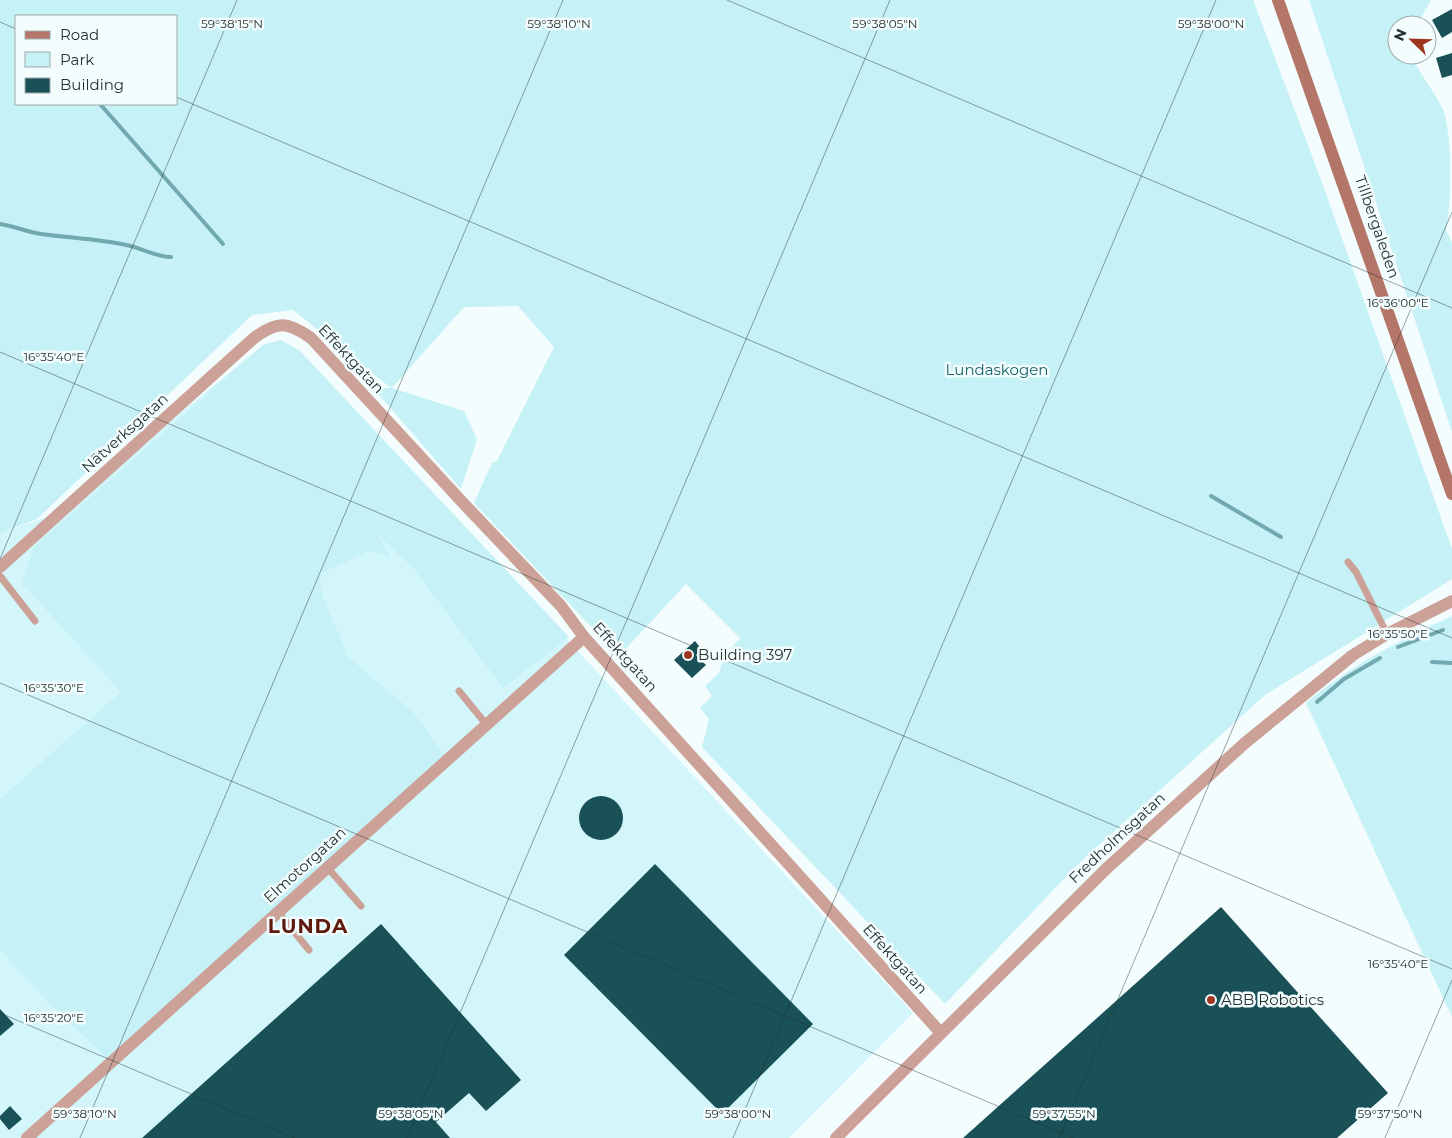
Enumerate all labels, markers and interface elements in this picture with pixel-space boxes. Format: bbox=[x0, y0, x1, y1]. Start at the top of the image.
legend bbox=[15, 15, 178, 105]
north arrow bbox=[1387, 15, 1437, 65]
text: 59°38'15"N bbox=[201, 16, 263, 31]
text: 59°38'10"N bbox=[527, 16, 591, 31]
text: 59°38'05"N bbox=[852, 16, 918, 31]
text: 59°38'00"N bbox=[1178, 16, 1244, 31]
text: Road bbox=[60, 25, 99, 44]
text: N bbox=[1390, 26, 1411, 44]
text: Park bbox=[60, 50, 94, 69]
text: Building bbox=[60, 75, 124, 94]
street label: Tillbergaleden bbox=[1351, 173, 1404, 281]
text: 16°36'00"E bbox=[1367, 295, 1429, 310]
street label: Effektgatan bbox=[314, 320, 388, 397]
text: 16°35'40"E bbox=[24, 349, 84, 364]
park label: Lundaskogen bbox=[946, 360, 1048, 379]
street label: Nätverksgatan bbox=[78, 389, 172, 476]
street label: Effektgatan bbox=[589, 618, 662, 696]
text: 16°35'50"E bbox=[1368, 626, 1428, 641]
place label: Building 397 bbox=[698, 645, 792, 664]
marker: Building 397 bbox=[682, 649, 694, 661]
text: 16°35'30"E bbox=[24, 680, 84, 695]
street label: Fredholmsgatan bbox=[1064, 788, 1169, 887]
street label: Elmotorgatan bbox=[260, 823, 350, 907]
district label: LUNDA bbox=[268, 914, 348, 938]
street label: Effektgatan bbox=[859, 920, 932, 998]
text: 16°35'40"E bbox=[1368, 956, 1428, 971]
place label: ABB Robotics bbox=[1221, 990, 1324, 1009]
marker: ABB Robotics bbox=[1205, 994, 1217, 1006]
text: 16°35'20"E bbox=[24, 1010, 84, 1025]
text: 59°38'10"N bbox=[53, 1106, 117, 1121]
text: 59°38'05"N bbox=[378, 1106, 444, 1121]
text: 59°38'00"N bbox=[705, 1106, 771, 1121]
text: 59°37'55"N bbox=[1032, 1106, 1096, 1121]
text: 59°37'50"N bbox=[1358, 1106, 1422, 1121]

